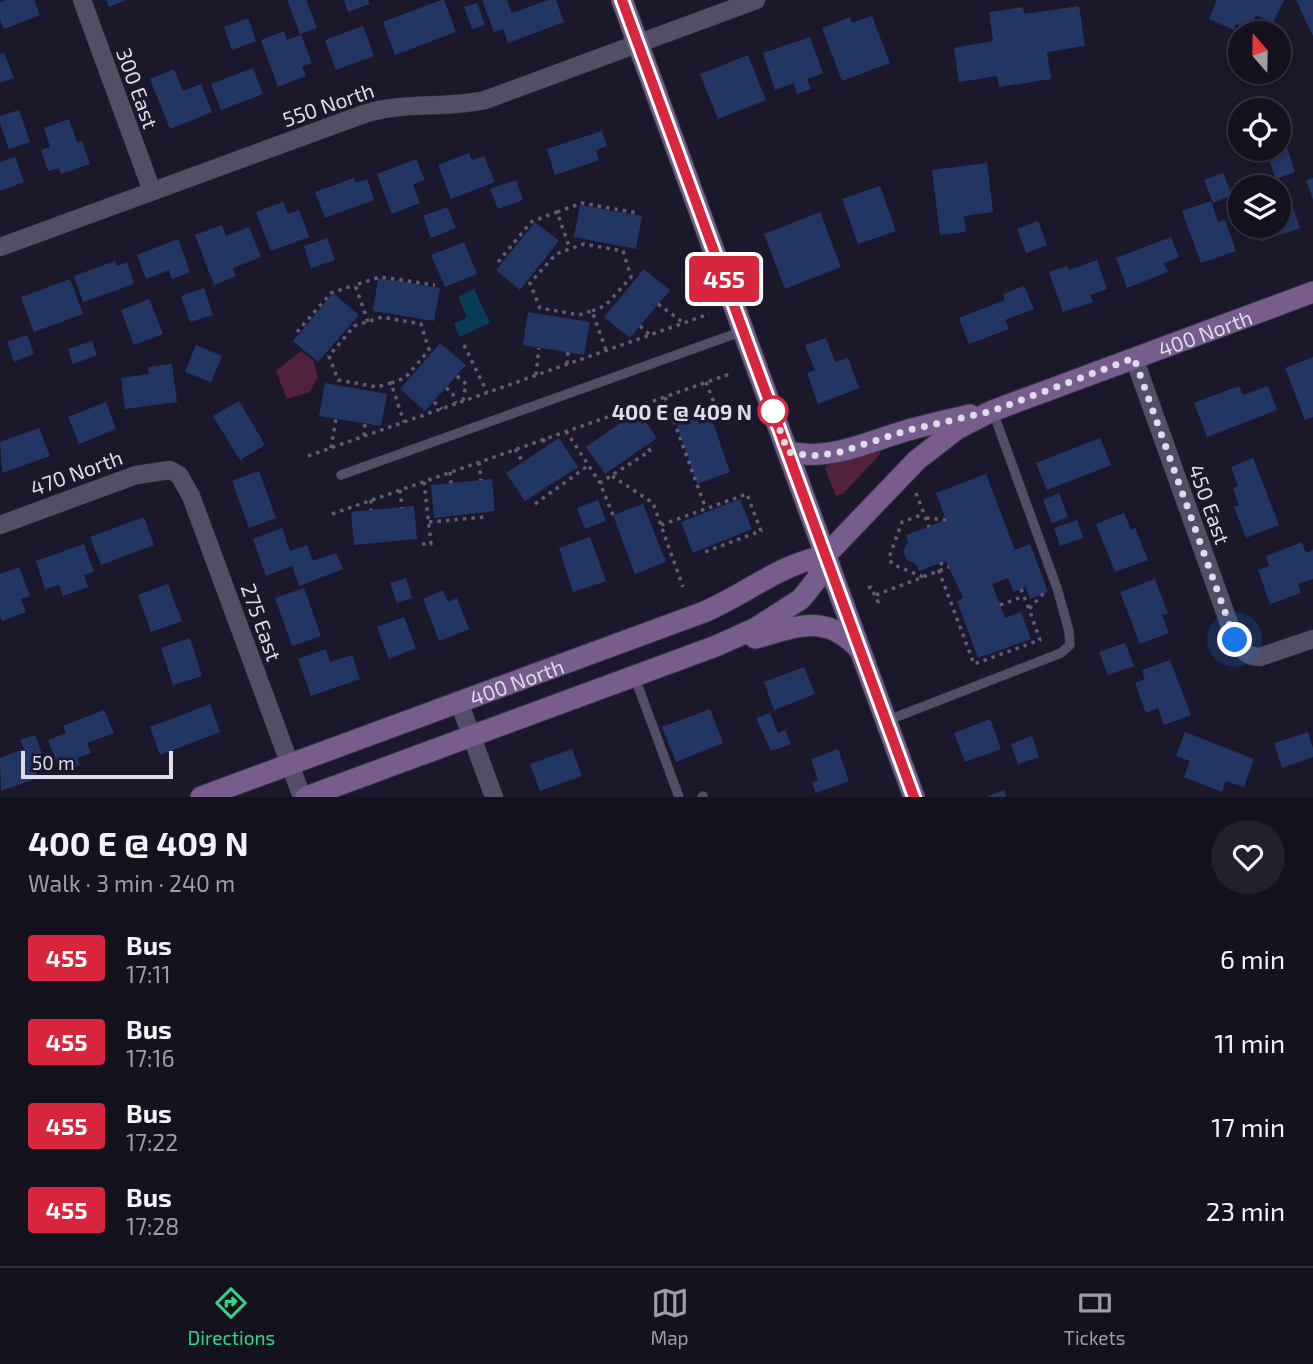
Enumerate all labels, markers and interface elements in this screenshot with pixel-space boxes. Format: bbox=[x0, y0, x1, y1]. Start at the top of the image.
north arrow bbox=[1228, 21, 1292, 84]
map controls bbox=[1228, 21, 1291, 238]
street label: 300 East bbox=[112, 44, 164, 132]
street label: 550 North bbox=[279, 77, 377, 131]
button: locate bbox=[1228, 98, 1291, 161]
button: layers bbox=[1228, 175, 1291, 238]
line badge: 455 bbox=[684, 256, 764, 302]
text: 455 bbox=[703, 264, 745, 293]
street label: 400 North bbox=[1154, 303, 1255, 361]
marker: 400 E @ 409 N bbox=[758, 396, 788, 426]
place label: 400 E @ 409 N bbox=[612, 399, 752, 424]
street label: 470 North bbox=[26, 444, 126, 500]
street label: 450 East bbox=[1184, 460, 1236, 548]
street label: 275 East bbox=[236, 580, 288, 664]
your location bbox=[1217, 622, 1252, 657]
street label: 400 North bbox=[466, 652, 567, 710]
scale bar bbox=[21, 748, 173, 780]
text: 50 m bbox=[32, 751, 75, 774]
button: heart bbox=[1211, 820, 1285, 894]
text: 400 E @ 409 N bbox=[28, 823, 248, 863]
text: Walk · 3 min · 240 m bbox=[28, 869, 235, 897]
text: Bus bbox=[126, 929, 172, 960]
text: 455 bbox=[46, 943, 87, 972]
text: 6 min bbox=[1220, 943, 1285, 974]
text: 17:11 bbox=[126, 960, 171, 988]
text: Bus bbox=[126, 1013, 172, 1044]
text: 455 bbox=[46, 1027, 87, 1056]
text: 11 min bbox=[1214, 1027, 1285, 1058]
text: 17:16 bbox=[126, 1044, 175, 1072]
text: Bus bbox=[126, 1097, 172, 1128]
text: 455 bbox=[46, 1111, 87, 1140]
text: 17 min bbox=[1211, 1111, 1285, 1142]
text: 17:22 bbox=[126, 1128, 178, 1156]
text: Bus bbox=[126, 1181, 172, 1212]
text: 455 bbox=[46, 1195, 87, 1224]
text: 23 min bbox=[1206, 1195, 1285, 1226]
text: 17:28 bbox=[126, 1212, 179, 1240]
tab: Directions bbox=[188, 1284, 275, 1349]
tab: Map bbox=[650, 1284, 689, 1349]
tab: Tickets bbox=[1064, 1284, 1125, 1349]

